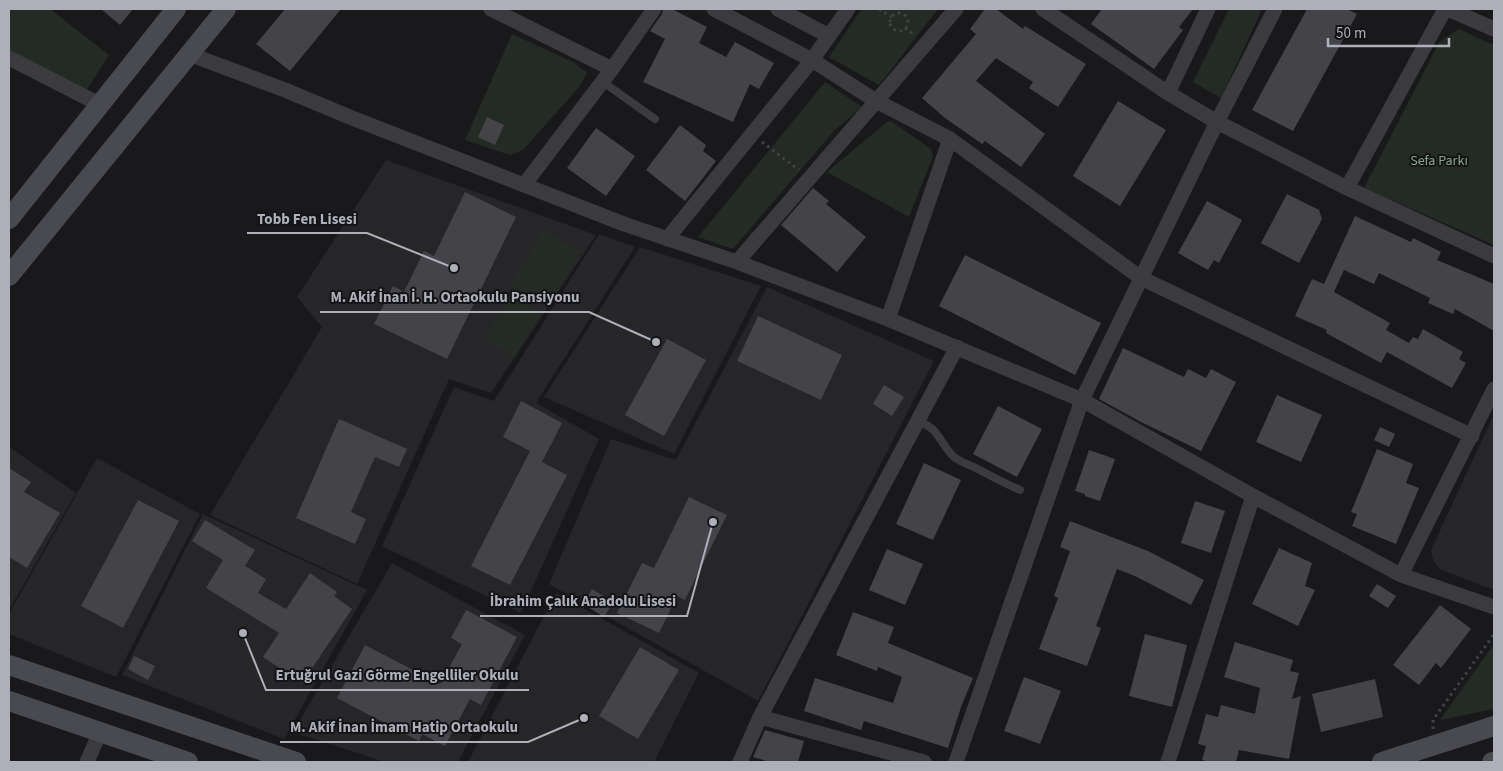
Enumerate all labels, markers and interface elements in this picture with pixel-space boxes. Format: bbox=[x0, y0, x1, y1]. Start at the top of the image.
scale bar bbox=[1328, 15, 1449, 47]
text: 50 m bbox=[1336, 23, 1366, 44]
park label: Sefa Parkı bbox=[1410, 151, 1468, 171]
callout: Tobb Fen Lisesi bbox=[247, 203, 367, 233]
text: Tobb Fen Lisesi bbox=[257, 209, 357, 230]
callout: M. Akif İnan İ. H. Ortaokulu Pansiyonu bbox=[320, 282, 589, 312]
text: M. Akif İnan İ. H. Ortaokulu Pansiyonu bbox=[330, 287, 580, 308]
callout: İbrahim Çalık Anadolu Lisesi bbox=[480, 586, 687, 616]
text: İbrahim Çalık Anadolu Lisesi bbox=[490, 591, 676, 612]
callout: Ertuğrul Gazi Görme Engelliler Okulu bbox=[266, 660, 529, 690]
text: Ertuğrul Gazi Görme Engelliler Okulu bbox=[276, 665, 518, 686]
callout: M. Akif İnan İmam Hatip Ortaokulu bbox=[280, 712, 528, 742]
text: M. Akif İnan İmam Hatip Ortaokulu bbox=[290, 717, 518, 738]

